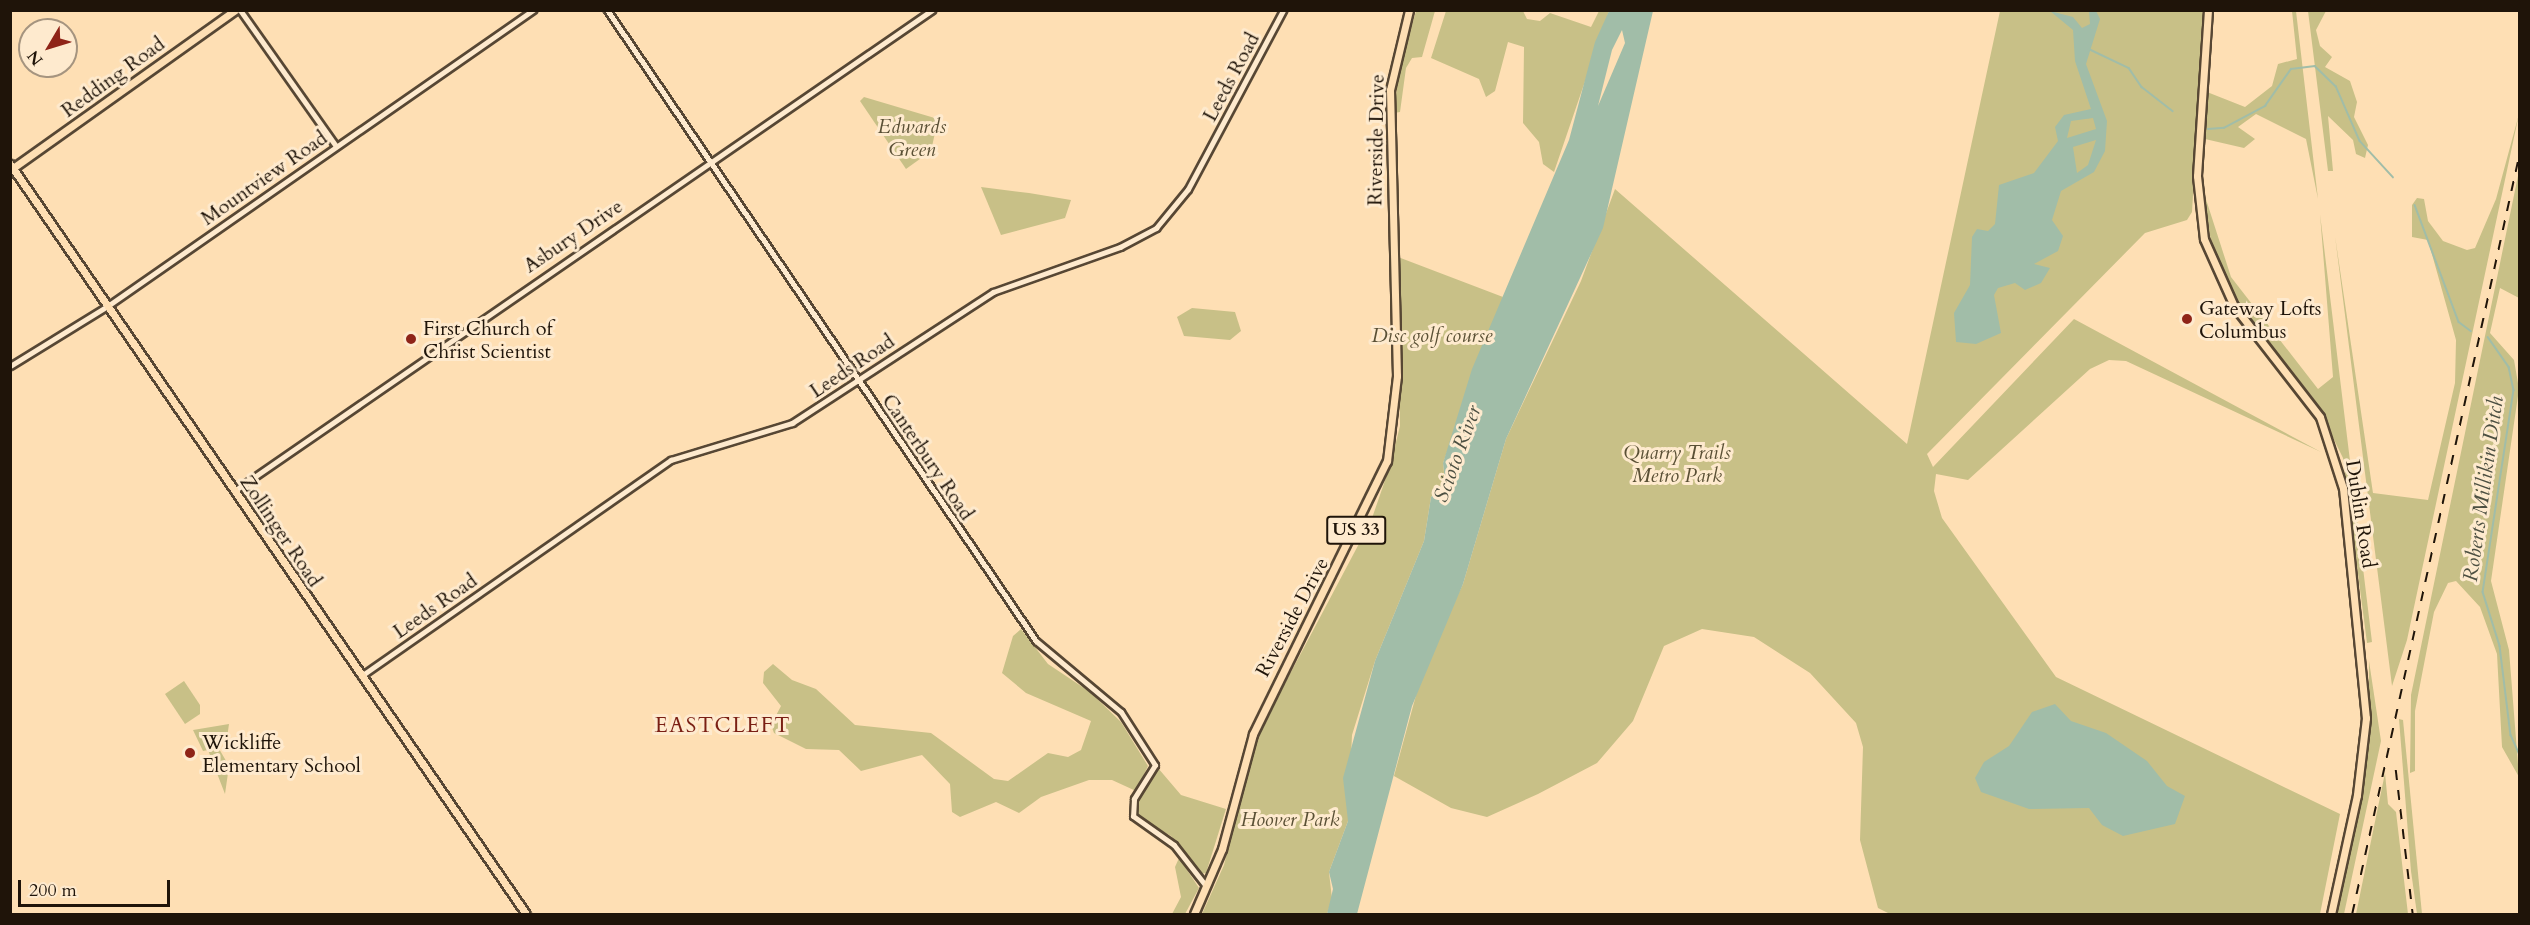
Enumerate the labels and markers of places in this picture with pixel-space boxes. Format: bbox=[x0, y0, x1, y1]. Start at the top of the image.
place label: Gateway Lofts Columbus bbox=[2199, 296, 2322, 343]
marker: Gateway Lofts Columbus bbox=[2180, 312, 2194, 326]
place label: First Church of Christ Scientist bbox=[423, 316, 553, 363]
marker: First Church of Christ Scientist bbox=[404, 332, 418, 346]
place label: Wickliffe Elementary School bbox=[202, 730, 361, 777]
marker: Wickliffe Elementary School bbox=[183, 746, 197, 760]

